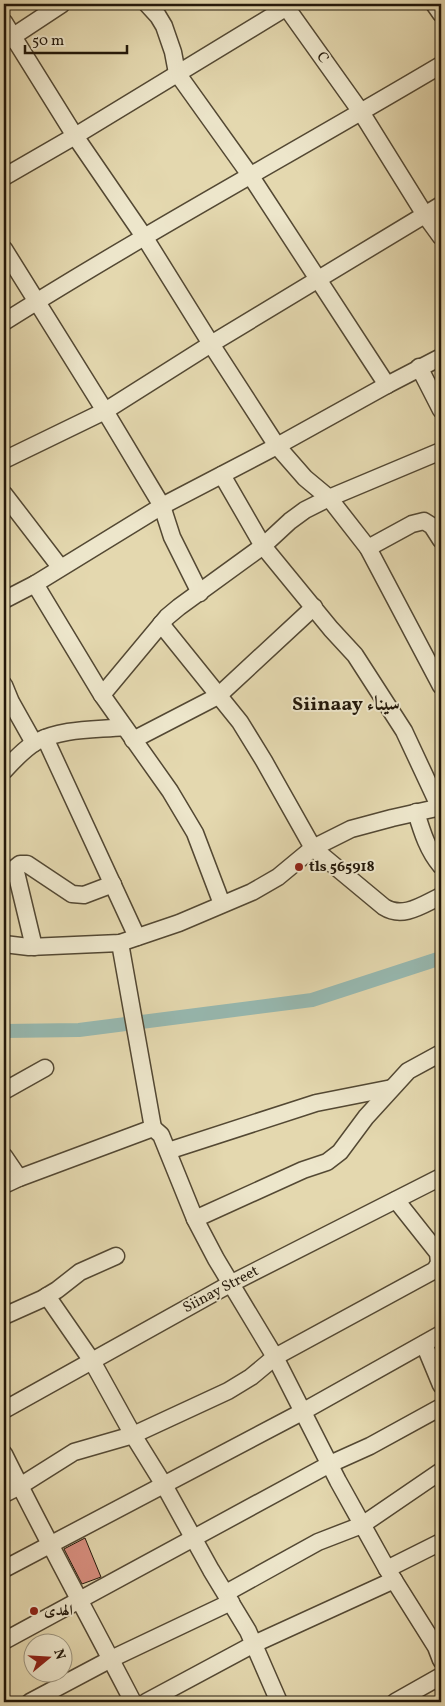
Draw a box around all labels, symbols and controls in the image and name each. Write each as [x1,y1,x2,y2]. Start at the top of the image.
scale bar [25,22,128,54]
text: 50 m [32,31,64,52]
street label: C [311,48,333,68]
district label: Siinaay سيناء [292,691,400,719]
place label: tls 565918 [309,857,375,878]
marker: tls 565918 [293,861,305,873]
street label: Siinay Street [179,1261,263,1319]
place label: الهدى [44,1601,73,1622]
marker: الهدى [28,1605,40,1617]
north arrow [22,1634,72,1684]
text: N [48,1647,70,1662]

